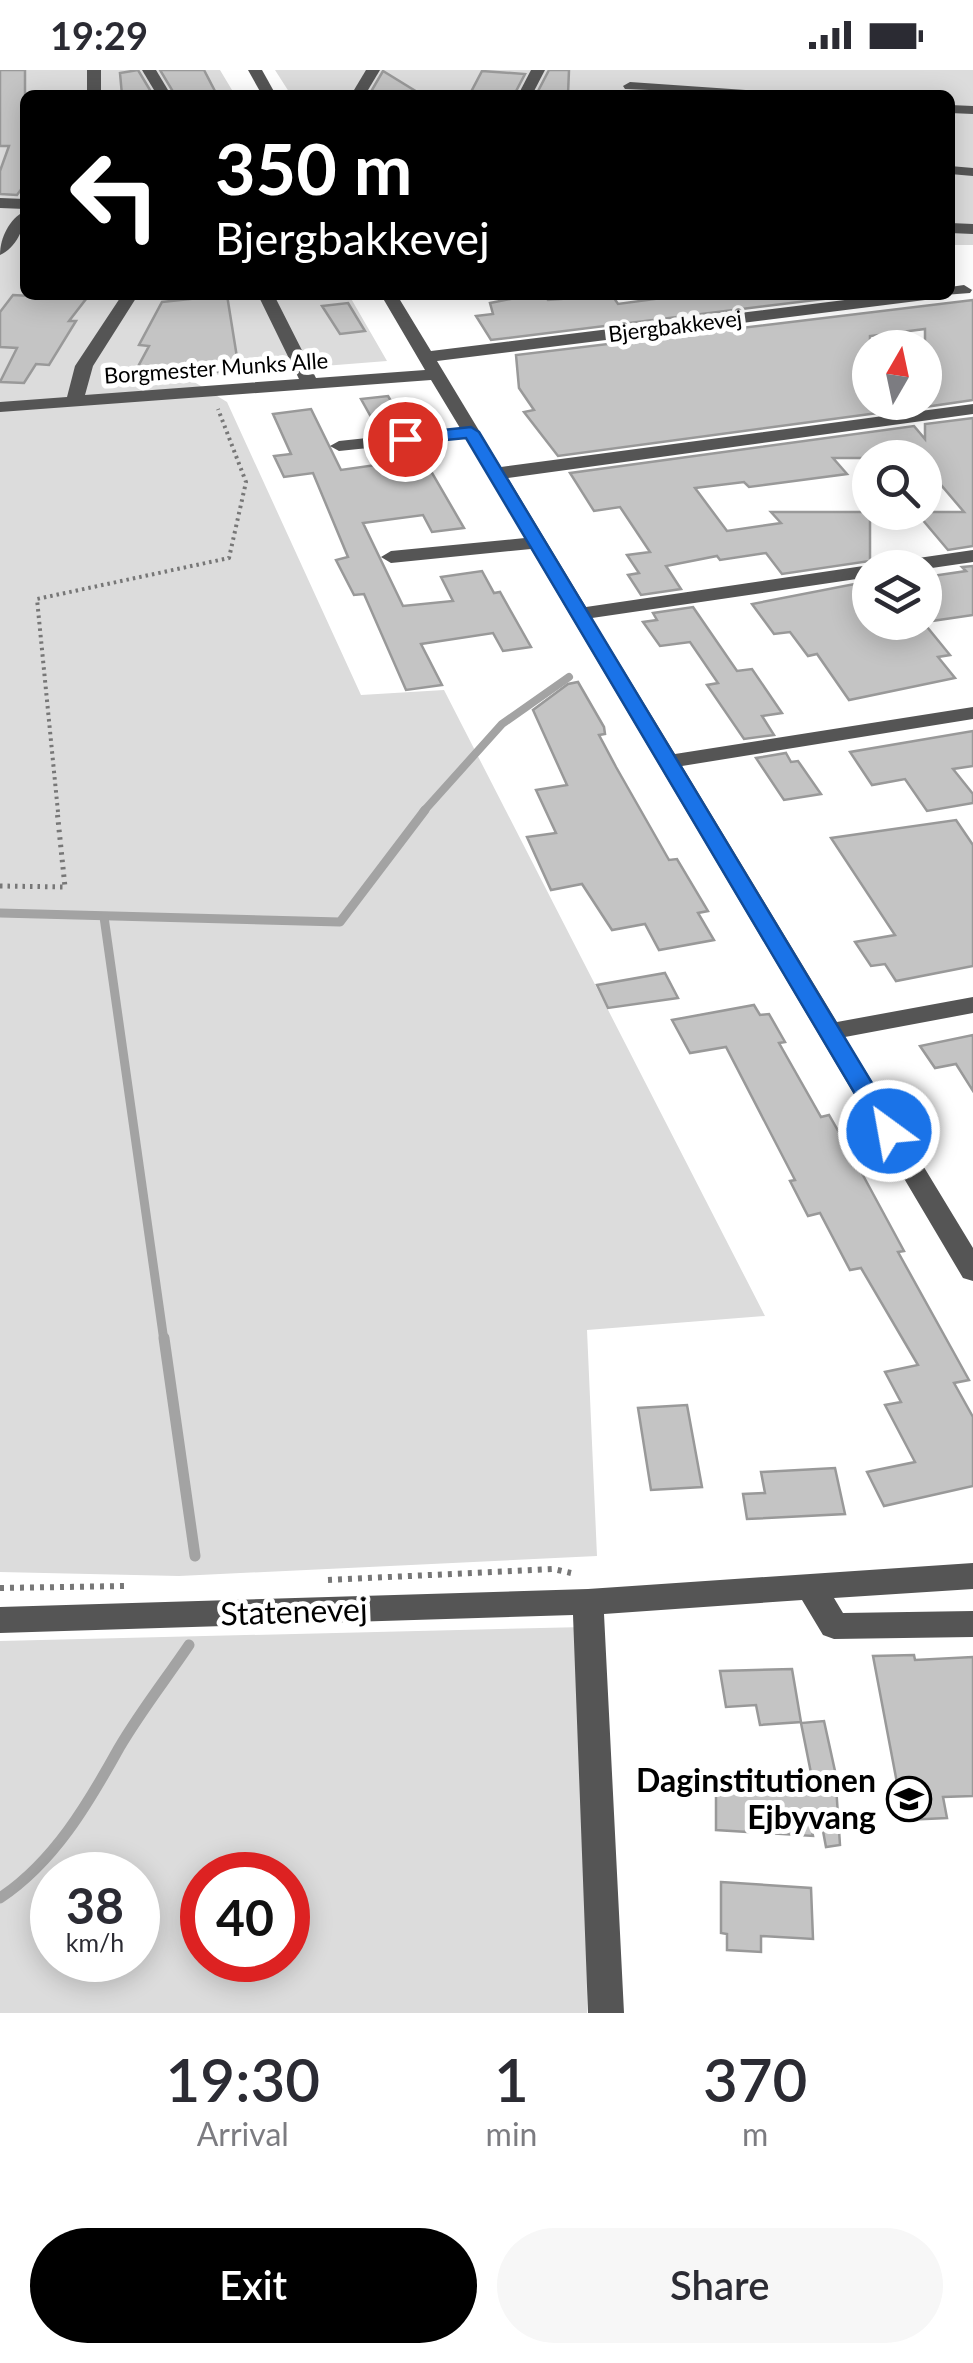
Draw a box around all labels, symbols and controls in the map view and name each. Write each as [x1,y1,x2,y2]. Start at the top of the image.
text: 19:29 [50,12,148,58]
text: 350 m [215,126,412,210]
icon: left [50,130,180,260]
text: Bjergbakkevej [215,211,490,265]
street label: Bjergbakkevej [607,304,743,347]
north arrow [852,330,942,420]
map controls [852,330,942,640]
street label: Borgmester Munks Alle [103,346,329,389]
pin [363,397,448,482]
icon: arrive [378,412,433,467]
button: search [852,440,942,530]
button: layers [852,550,942,640]
position arrow [837,1079,941,1183]
street label: Statenevej [220,1588,368,1633]
place label: Daginstitutionen Ejbyvang [636,1760,876,1836]
school or university icon: Daginstitutionen Ejbyvang [886,1776,932,1822]
speed limit sign: 40 [180,1852,310,1982]
text: 38 [66,1875,124,1935]
text: km/h [66,1927,124,1957]
text: 19:30 [166,2043,320,2115]
text: 1 [494,2043,529,2115]
text: 370 [703,2043,807,2115]
text: Arrival [197,2114,289,2153]
text: min [486,2114,537,2153]
text: m [742,2114,768,2153]
button: Exit [30,2228,477,2343]
button: Share [497,2228,943,2343]

